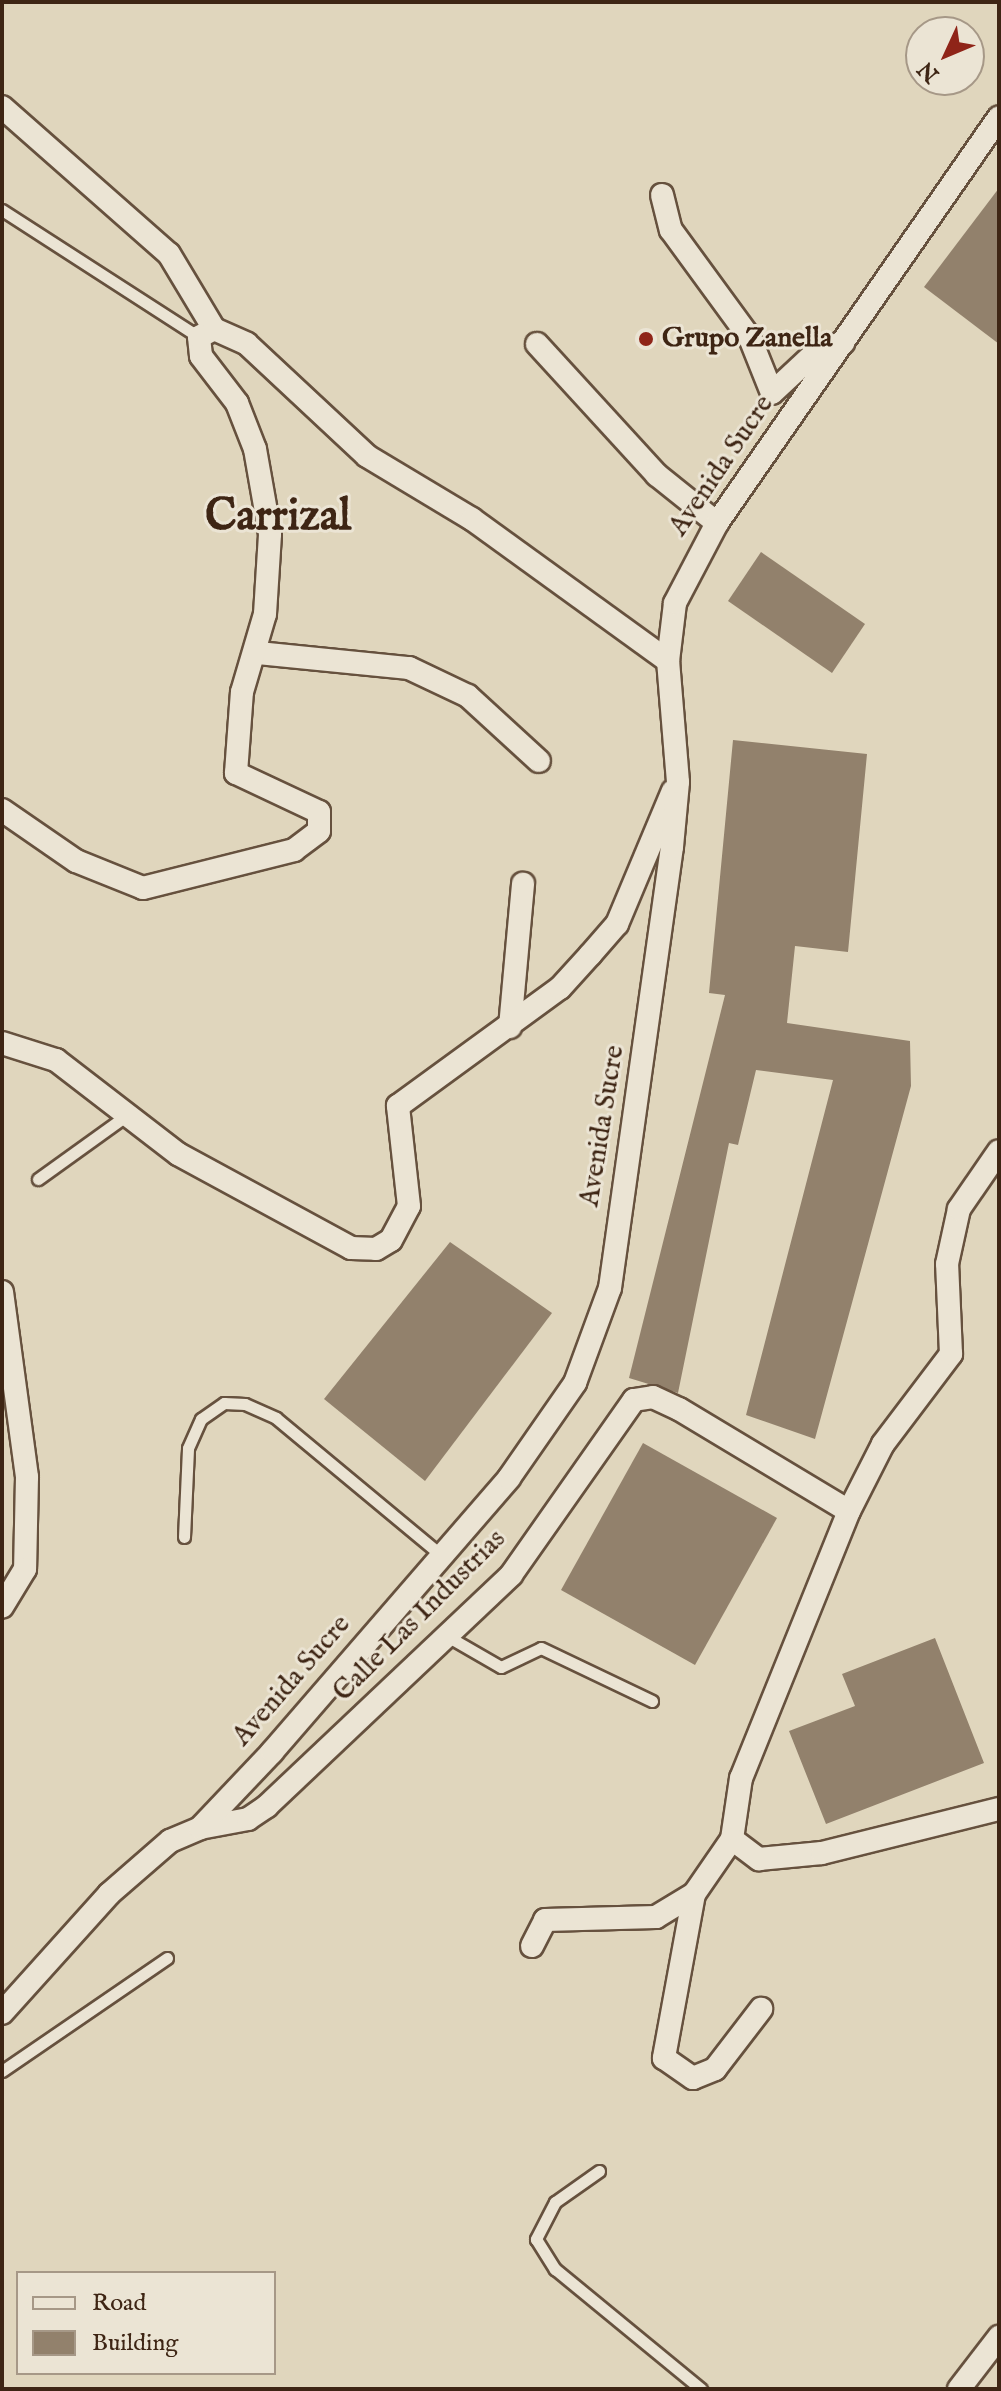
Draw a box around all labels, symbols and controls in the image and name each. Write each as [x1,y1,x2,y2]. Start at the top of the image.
north arrow [905,16,985,96]
text: N [912,55,946,88]
place label: Grupo Zanella [662,322,832,356]
marker: Grupo Zanella [637,330,655,348]
street label: Avenida Sucre [663,389,781,543]
district label: Carrizal [205,491,351,543]
street label: Avenida Sucre [574,1043,632,1209]
street label: Calle Las Industrias [327,1523,513,1709]
street label: Avenida Sucre [226,1609,358,1753]
legend [16,2271,276,2375]
text: Road [92,2288,146,2319]
text: Building [92,2328,178,2359]

